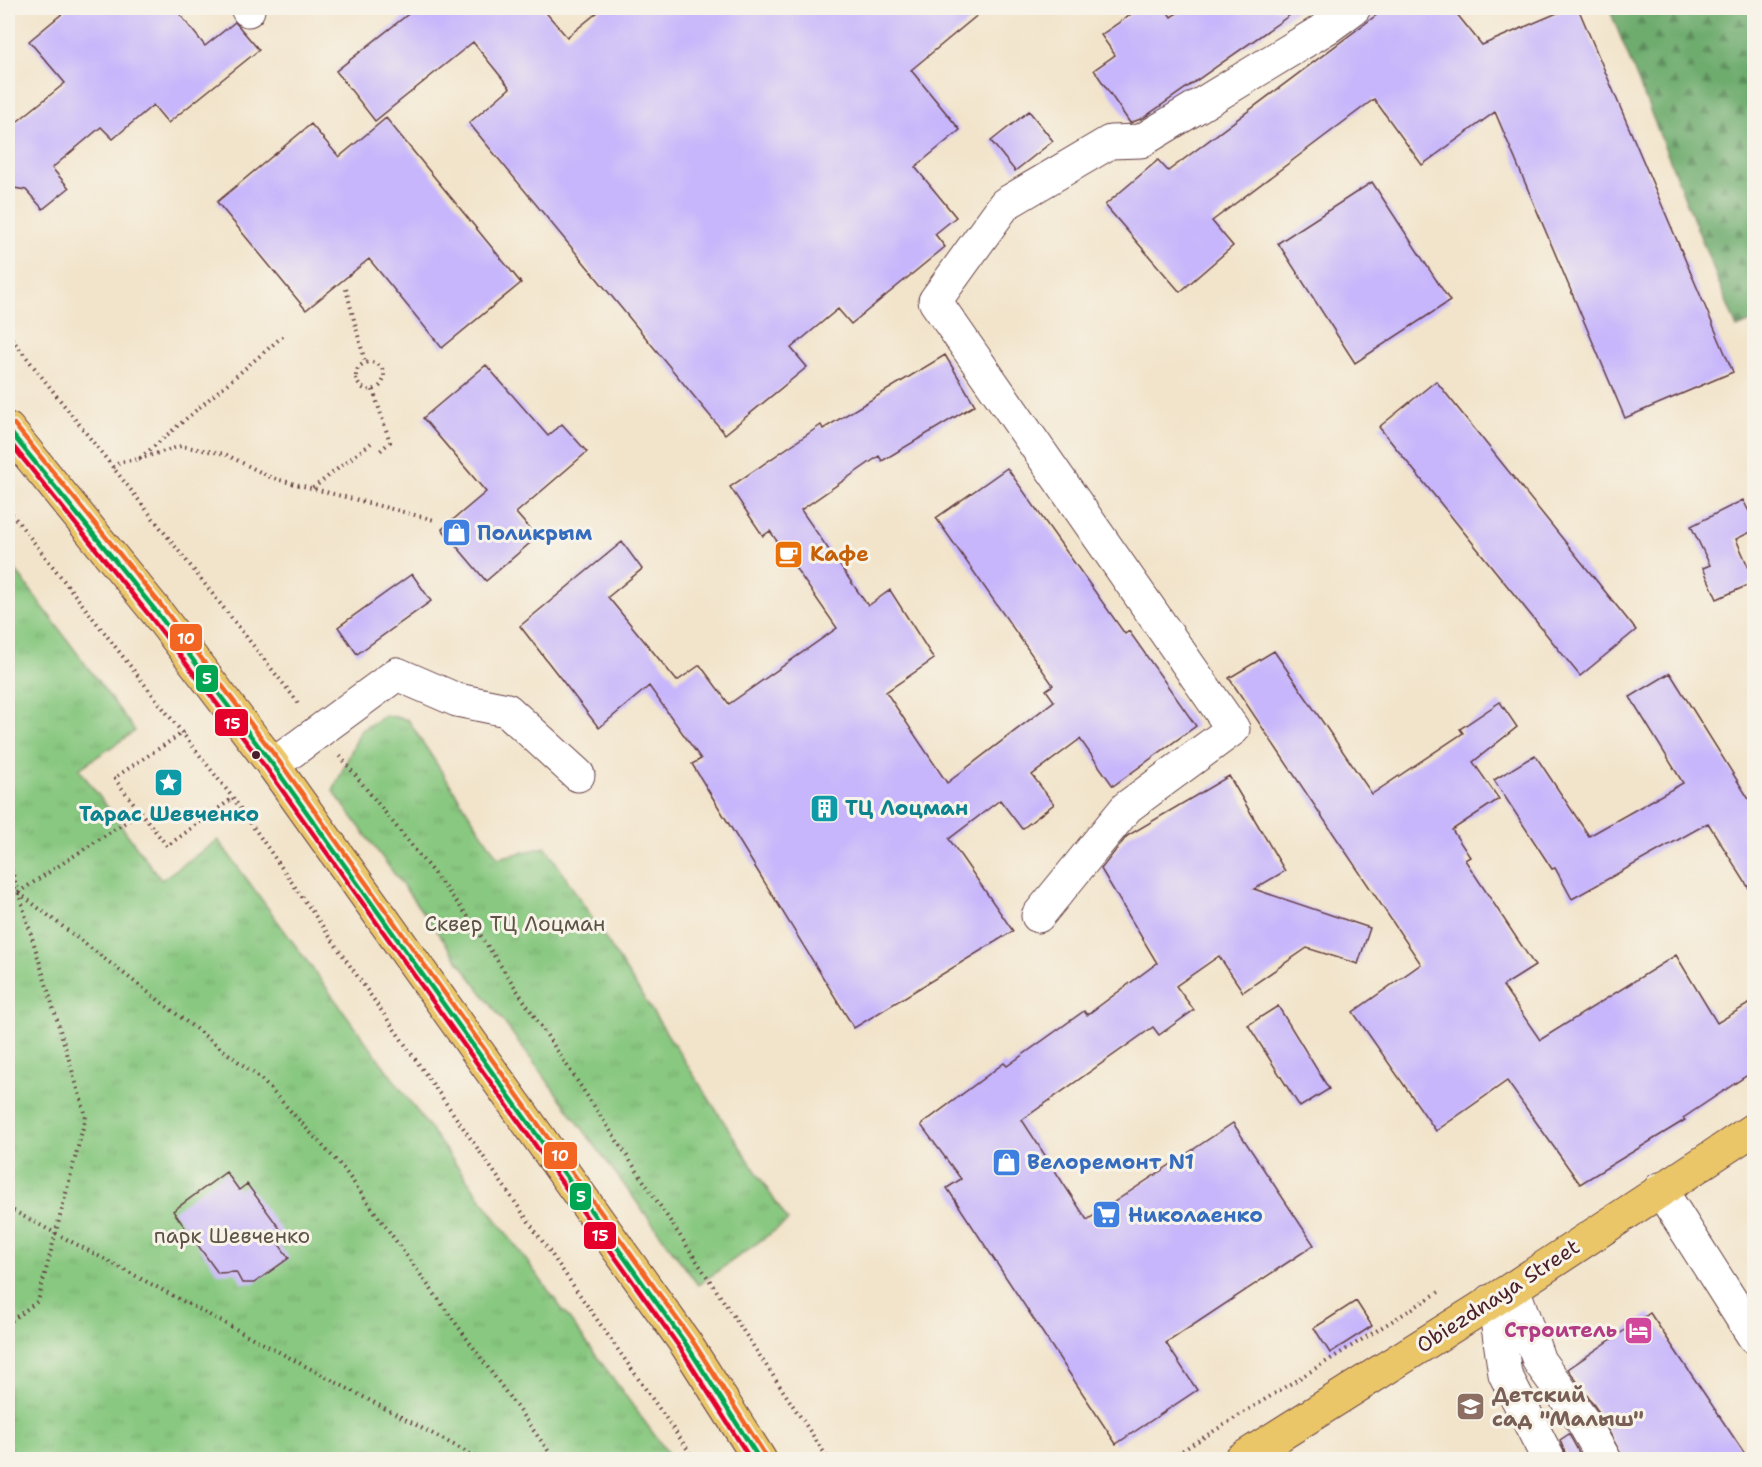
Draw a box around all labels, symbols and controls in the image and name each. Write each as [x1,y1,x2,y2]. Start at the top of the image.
shop icon: Поликрым [440,517,472,549]
place label: Поликрым [477,519,593,547]
cafe icon: Кафе [773,538,805,570]
place label: Кафе [810,540,869,568]
line badge: 10 [169,623,203,652]
text: 10 [177,628,195,649]
line badge: 5 [195,664,219,693]
text: 5 [202,668,212,689]
line badge: 15 [214,708,249,737]
text: 15 [223,713,241,734]
unlabelled marker [250,749,262,761]
place icon: Тарас Шевченко [153,767,185,799]
building icon: ТЦ Лоцман [808,792,840,824]
place label: ТЦ Лоцман [845,794,968,822]
place label: Тарас Шевченко [79,800,259,828]
park label: Сквер ТЦ Лоцман [425,910,605,938]
line badge: 10 [543,1141,578,1170]
text: 10 [551,1145,569,1166]
shop icon: Велоремонт N1 [990,1146,1022,1178]
place label: Велоремонт N1 [1027,1148,1194,1176]
line badge: 5 [569,1182,592,1211]
text: 5 [576,1186,586,1207]
supermarket icon: Николаенко [1091,1199,1123,1231]
place label: Николаенко [1128,1201,1263,1229]
line badge: 15 [583,1221,617,1250]
park label: парк Шевченко [154,1222,310,1250]
text: 15 [591,1225,609,1246]
street label: Obiezdnaya Street [1411,1233,1585,1359]
hotel icon: Строитель [1622,1314,1654,1346]
place label: Строитель [1504,1316,1617,1344]
place label: Детский сад "Малыш" [1492,1381,1644,1433]
school or university icon: Детский сад "Малыш" [1455,1391,1487,1423]

